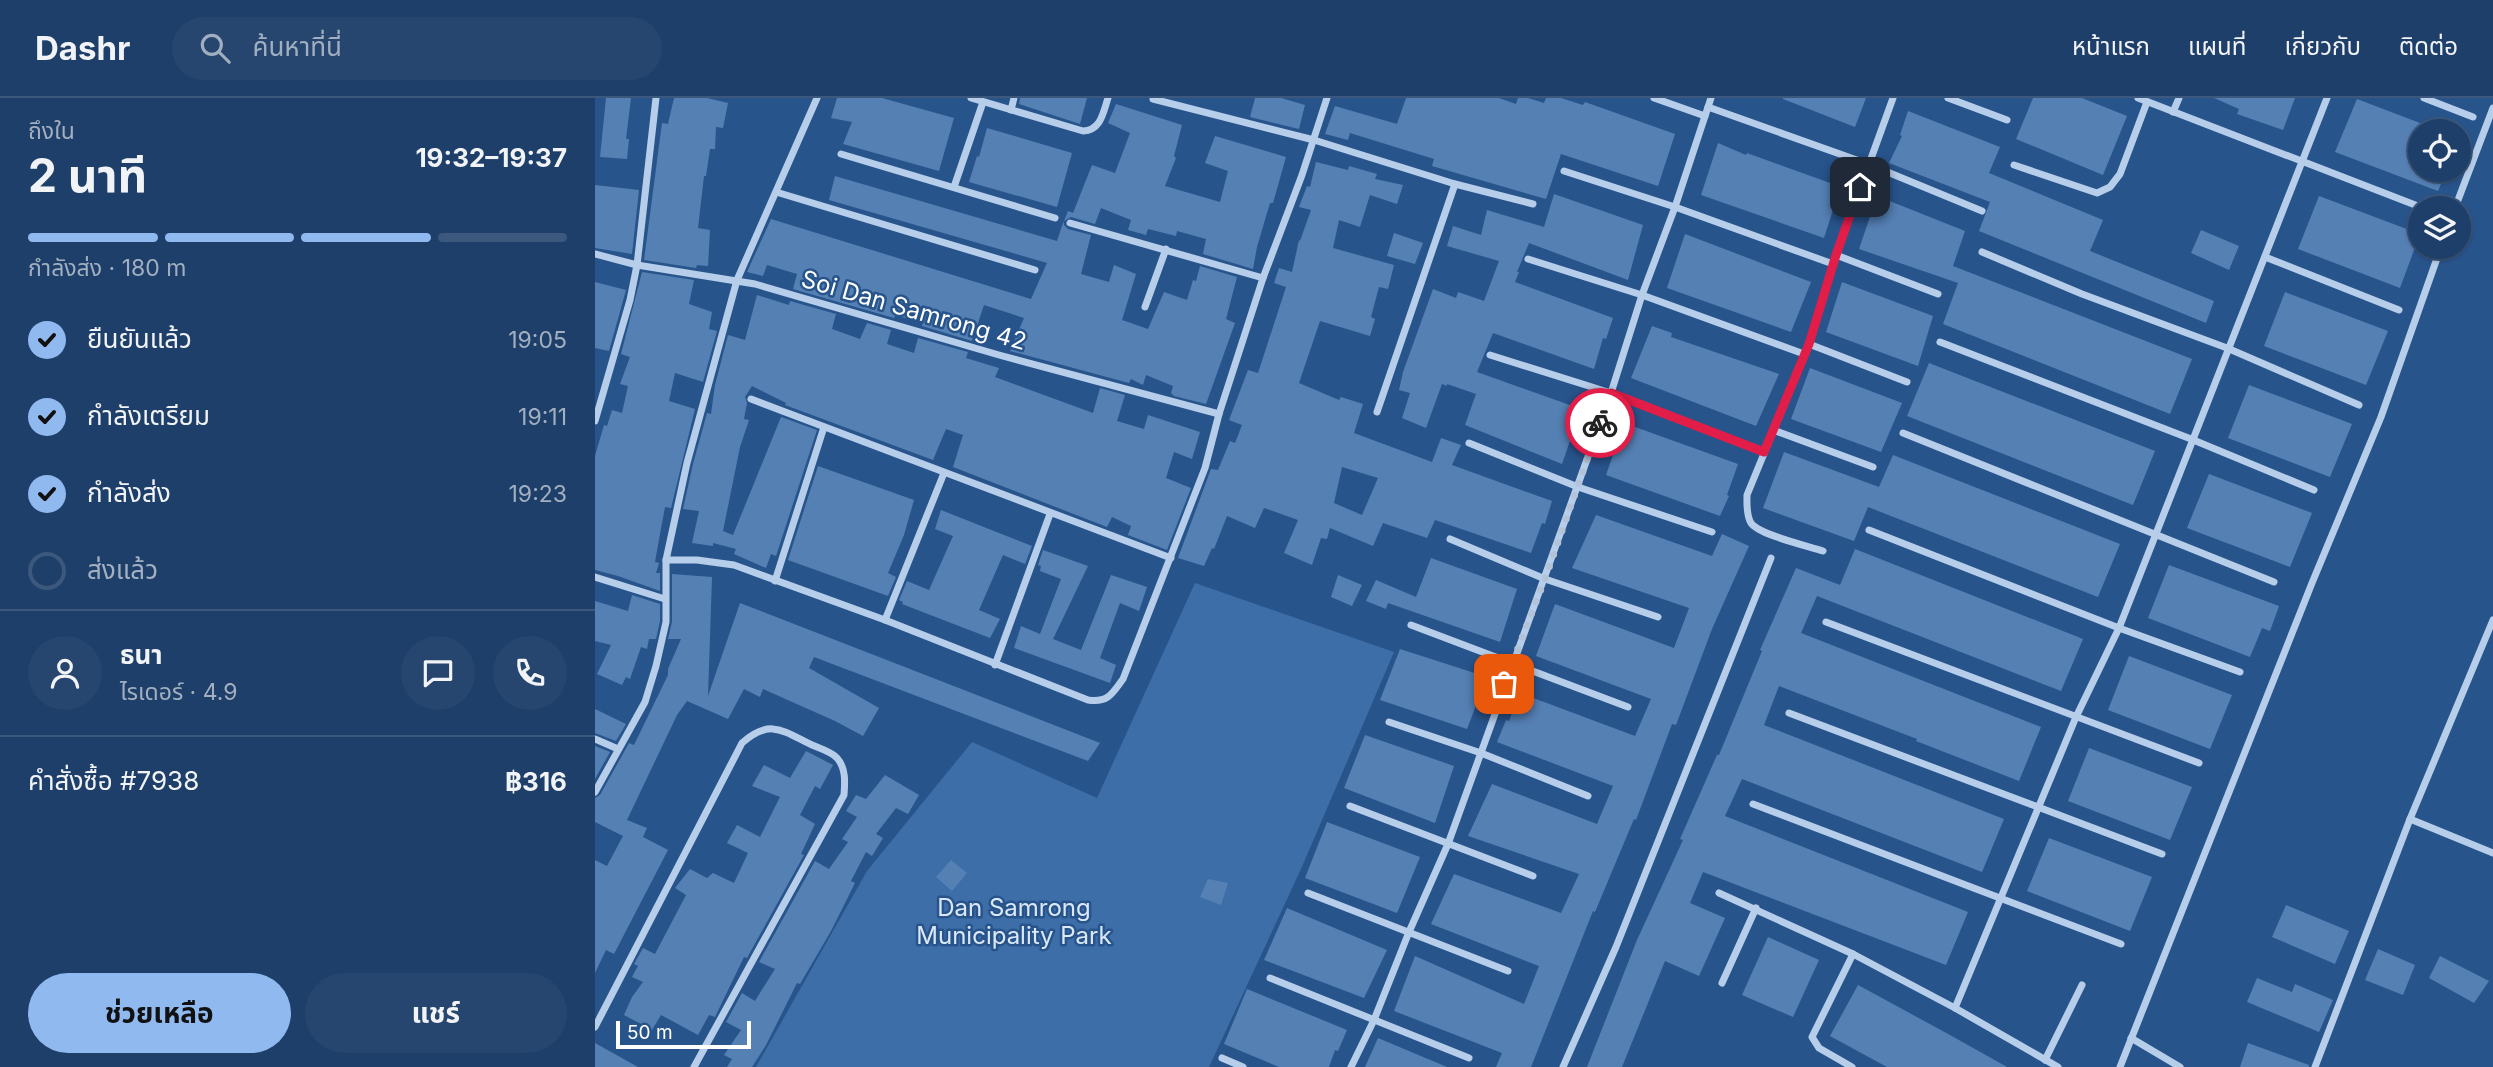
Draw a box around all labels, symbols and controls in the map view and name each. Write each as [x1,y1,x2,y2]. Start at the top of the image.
search box [172,17,662,80]
text: Dashr [35,28,130,68]
icon: search [196,29,234,67]
text: ค้นหาที่นี่ [252,31,342,62]
text: หน้าแรก [2072,32,2150,61]
text: แผนที่ [2188,32,2246,61]
text: เกี่ยวกับ [2284,32,2361,61]
text: ติดต่อ [2399,32,2458,61]
text: ถึงใน [28,117,75,145]
map controls [2408,119,2471,259]
button: locate [2408,119,2471,182]
text: 19:32–19:37 [415,142,567,173]
text: 2 นาที [28,147,147,203]
pin [1830,157,1890,217]
icon: home [1841,168,1879,206]
button: layers [2408,196,2471,259]
text: กำลังส่ง · 180 m [28,254,186,282]
street label: Soi Dan Samrong 42 [798,264,1030,356]
icon: check [28,321,66,359]
text: ยืนยันแล้ว [87,323,192,354]
text: 19:05 [508,326,567,354]
courier [1565,388,1635,458]
icon: check [28,398,66,436]
text: กำลังเตรียม [87,400,210,431]
text: 19:11 [518,403,567,431]
icon: bike [1581,404,1619,442]
icon: check [28,475,66,513]
text: กำลังส่ง [87,477,171,508]
text: 19:23 [509,480,567,508]
text: ส่งแล้ว [87,554,158,585]
button: person [28,636,102,710]
button: chat [401,636,475,710]
button: phone [493,636,567,710]
text: ธนา [120,639,163,670]
pin [1474,654,1534,714]
icon: bag [1485,665,1523,703]
text: ไรเดอร์ · 4.9 [120,678,238,706]
text: คำสั่งซื้อ #7938 [28,765,199,796]
text: ฿316 [505,766,567,797]
park label: Dan Samrong Municipality Park [916,893,1112,950]
button: ช่วยเหลือ [28,973,291,1053]
button: แชร์ [305,973,567,1053]
scale bar [616,1018,751,1050]
text: 50 m [627,1021,673,1044]

